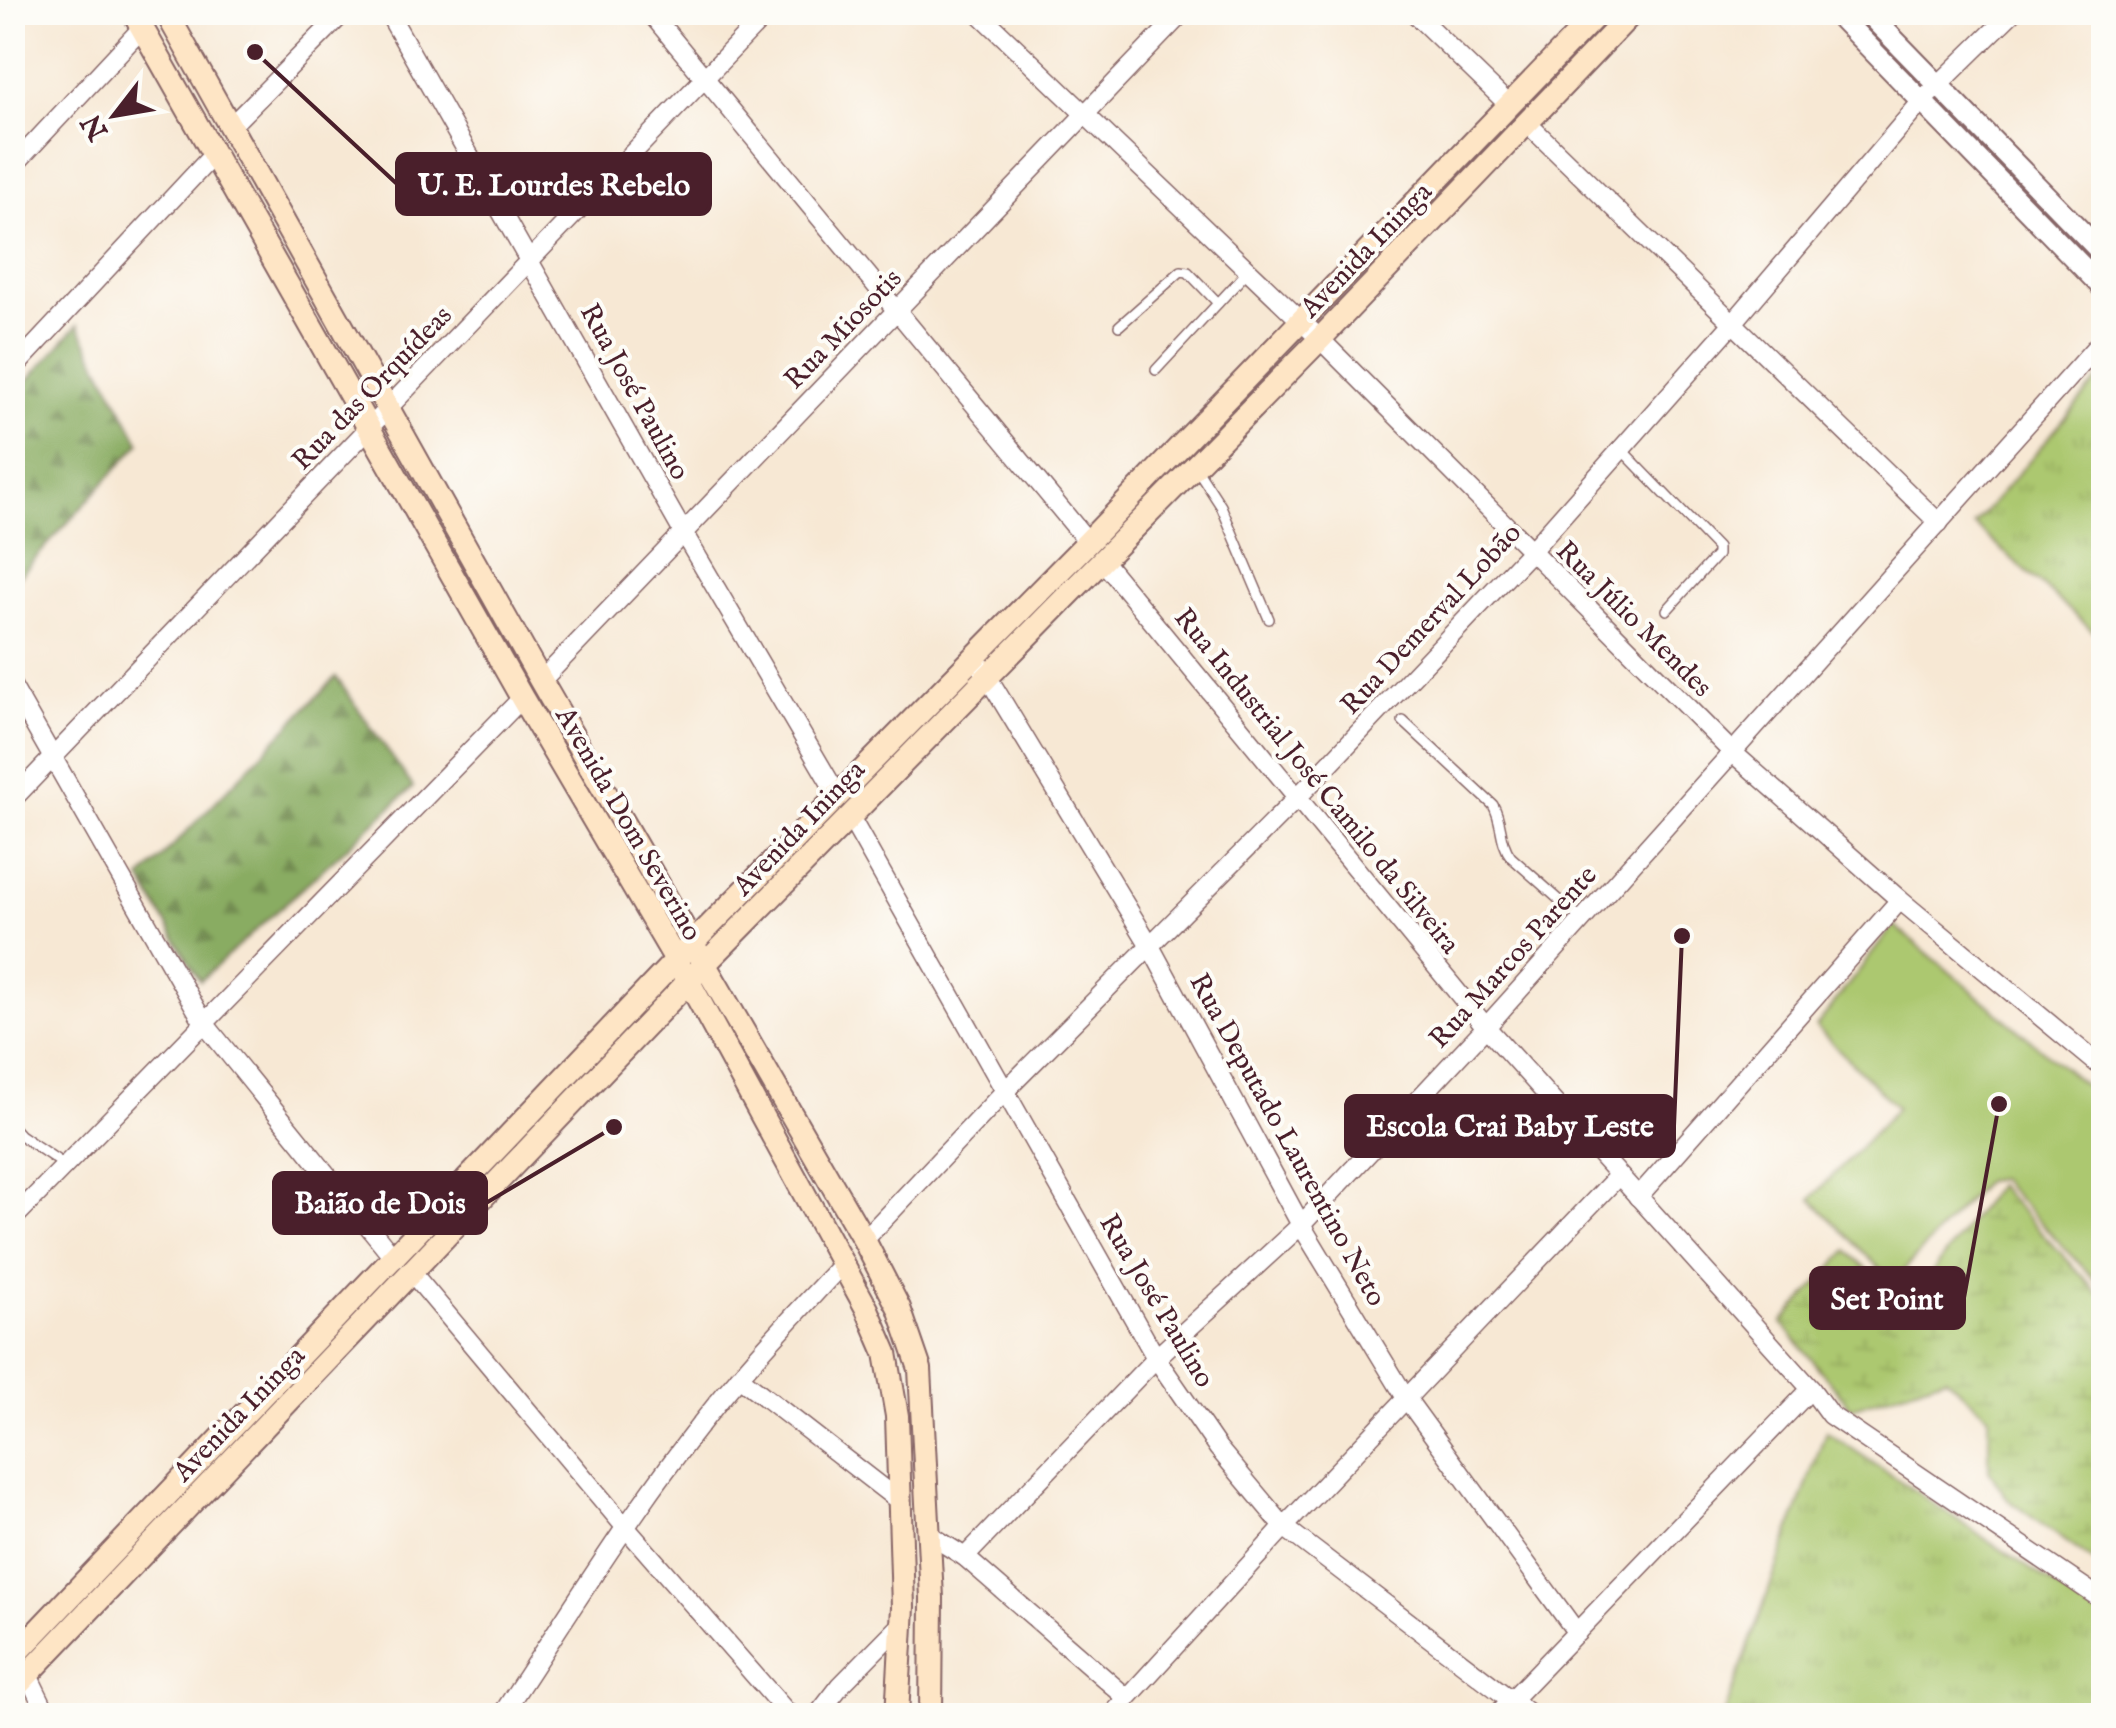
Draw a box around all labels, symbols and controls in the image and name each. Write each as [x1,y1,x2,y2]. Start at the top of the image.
north arrow [65,65,165,165]
text: N [74,107,117,147]
callout: U. E. Lourdes Rebelo [397,154,710,214]
text: U. E. Lourdes Rebelo [418,168,690,206]
street label: Avenida Ininga [1293,175,1441,327]
street label: Rua Miosotis [778,262,910,397]
street label: Rua José Paulino [571,298,697,487]
street label: Rua das Orquídeas [285,299,460,479]
street label: Rua Demerval Lobão [1334,517,1530,723]
street label: Rua Júlio Mendes [1548,534,1719,705]
street label: Rua Industrial José Camilo da Silveira [1166,601,1467,962]
street label: Avenida Dom Severino [546,700,709,947]
street label: Avenida Ininga [726,753,874,905]
street label: Rua Marcos Parente [1422,859,1605,1056]
street label: Rua Deputado Laurentino Neto [1181,968,1393,1313]
callout: Escola Crai Baby Leste [1346,1096,1674,1156]
text: Escola Crai Baby Leste [1366,1109,1654,1147]
callout: Baião de Dois [274,1173,486,1233]
text: Baião de Dois [294,1186,466,1224]
street label: Rua José Paulino [1090,1208,1221,1394]
callout: Set Point [1811,1268,1964,1328]
text: Set Point [1830,1282,1944,1320]
street label: Avenida Ininga [166,1339,314,1491]

